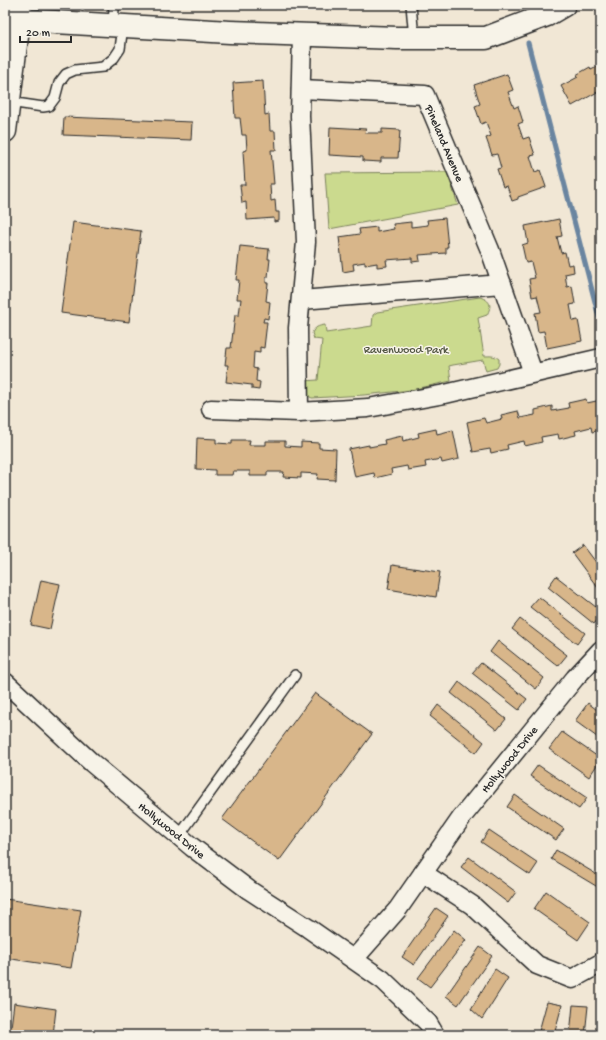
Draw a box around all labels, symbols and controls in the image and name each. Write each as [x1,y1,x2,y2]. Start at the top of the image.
scale bar [20,18,71,44]
text: 20 m [26,27,51,41]
street label: Pineland Avenue [420,102,466,185]
park label: Ravenwood Park [364,344,450,358]
street label: Hollywood Drive [479,723,542,797]
street label: Hollywood Drive [134,800,208,863]

